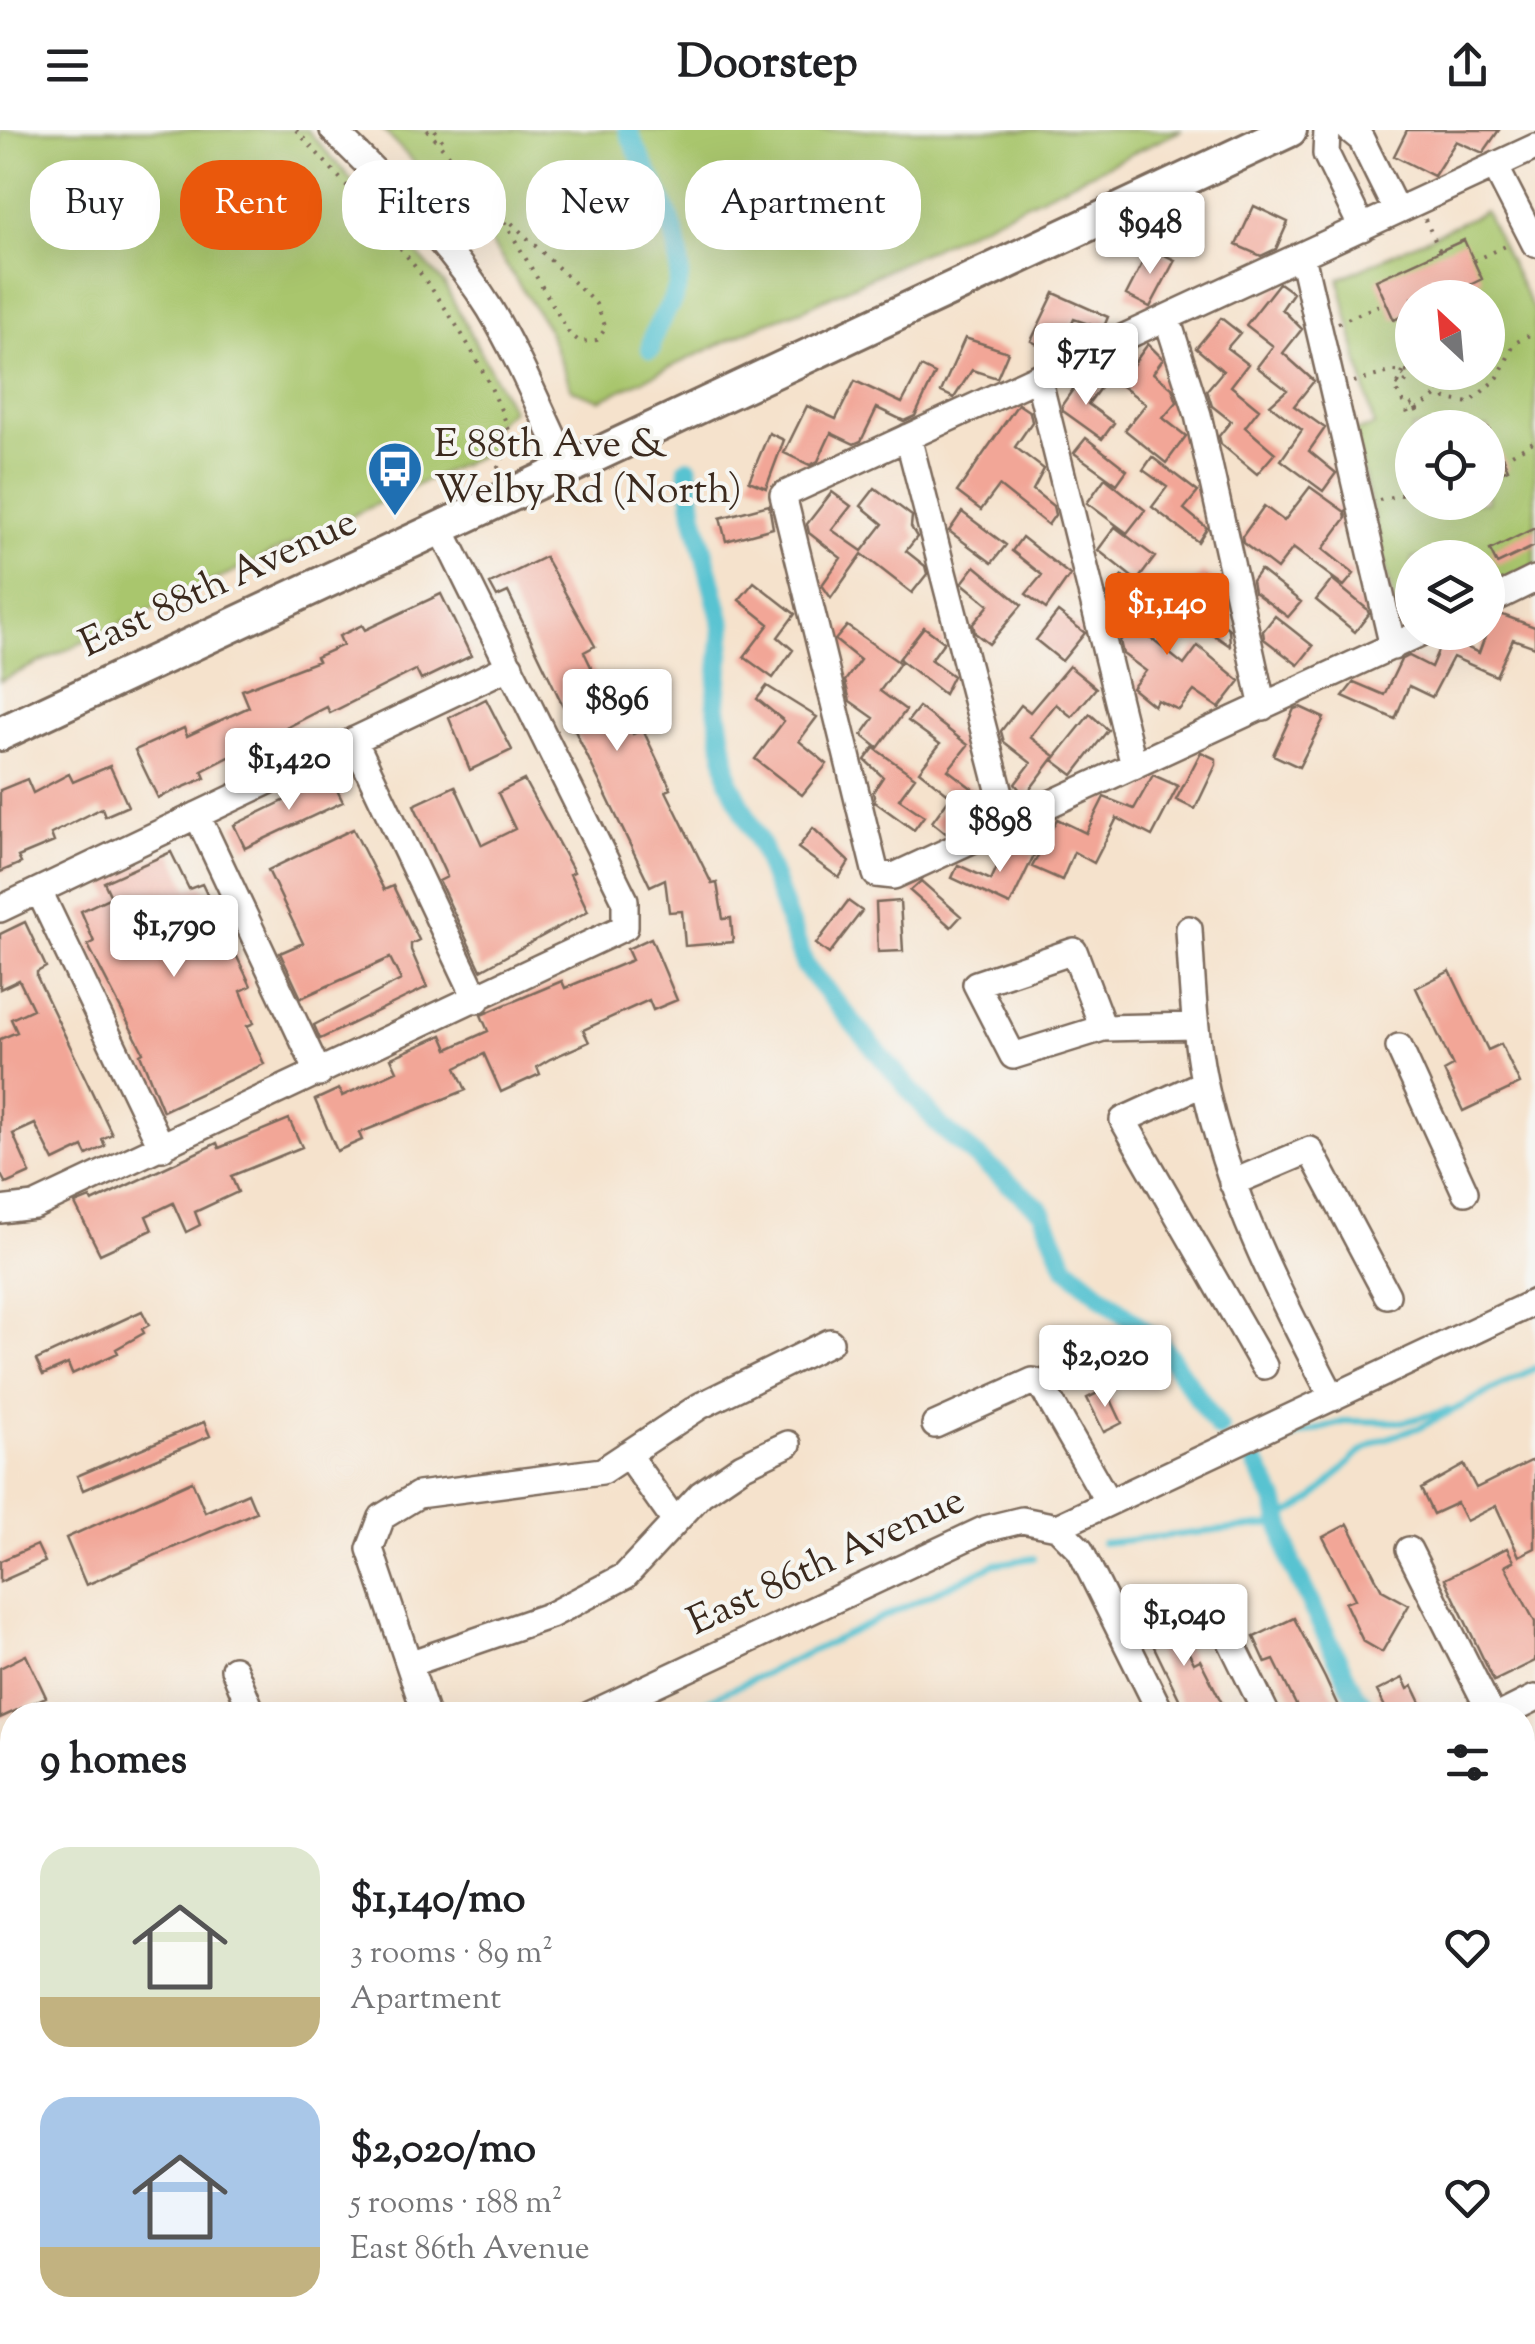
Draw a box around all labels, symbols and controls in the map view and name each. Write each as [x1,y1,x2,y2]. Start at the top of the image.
text: Doorstep [677,33,858,98]
icon: menu [40,38,95,93]
icon: share [1440,38,1495,93]
chip: Buy [30,160,160,250]
chip: Rent [180,160,322,250]
chip: Filters [342,160,506,250]
chip: New [526,160,665,250]
chip: Apartment [685,160,921,250]
pin: $948 [1091,192,1209,277]
text: $948 [1118,201,1182,247]
north arrow [1395,280,1505,390]
map controls [1395,280,1505,650]
pin: $717 [1027,323,1145,408]
text: $717 [1056,332,1116,378]
button: locate [1395,410,1505,520]
place label: E 88th Ave & Welby Rd (North) [434,418,742,521]
bus stop icon: E 88th Ave & Welby Rd (North) [365,439,425,518]
street label: East 88th Avenue [71,496,367,674]
button: layers [1395,540,1505,650]
pin: $1,140 [1086,573,1248,658]
text: $1,140 [1127,582,1207,628]
pin: $896 [558,669,676,754]
text: $896 [585,678,649,724]
pin: $1,420 [208,728,370,813]
text: $1,420 [247,737,331,783]
pin: $898 [941,790,1059,875]
text: $898 [968,799,1032,845]
pin: $1,790 [93,895,255,980]
text: $1,790 [132,904,216,950]
pin: $2,020 [1024,1325,1186,1410]
text: $2,020 [1061,1334,1149,1380]
street label: East 86th Avenue [679,1474,975,1652]
pin: $1,040 [1103,1584,1265,1669]
text: $1,040 [1142,1593,1226,1639]
text: 9 homes [40,1732,187,1792]
icon: filters [1440,1735,1495,1790]
text: $1,140/mo [350,1871,525,1931]
icon: home [120,1887,240,2007]
icon: heart [1440,1920,1495,1975]
text: 3 rooms · 89 m² [350,1931,553,1977]
text: Apartment [350,1977,501,2023]
text: $2,020/mo [350,2121,536,2181]
icon: home [120,2137,240,2257]
icon: heart [1440,2170,1495,2225]
text: 5 rooms · 188 m² [350,2181,562,2227]
text: East 86th Avenue [350,2227,590,2273]

